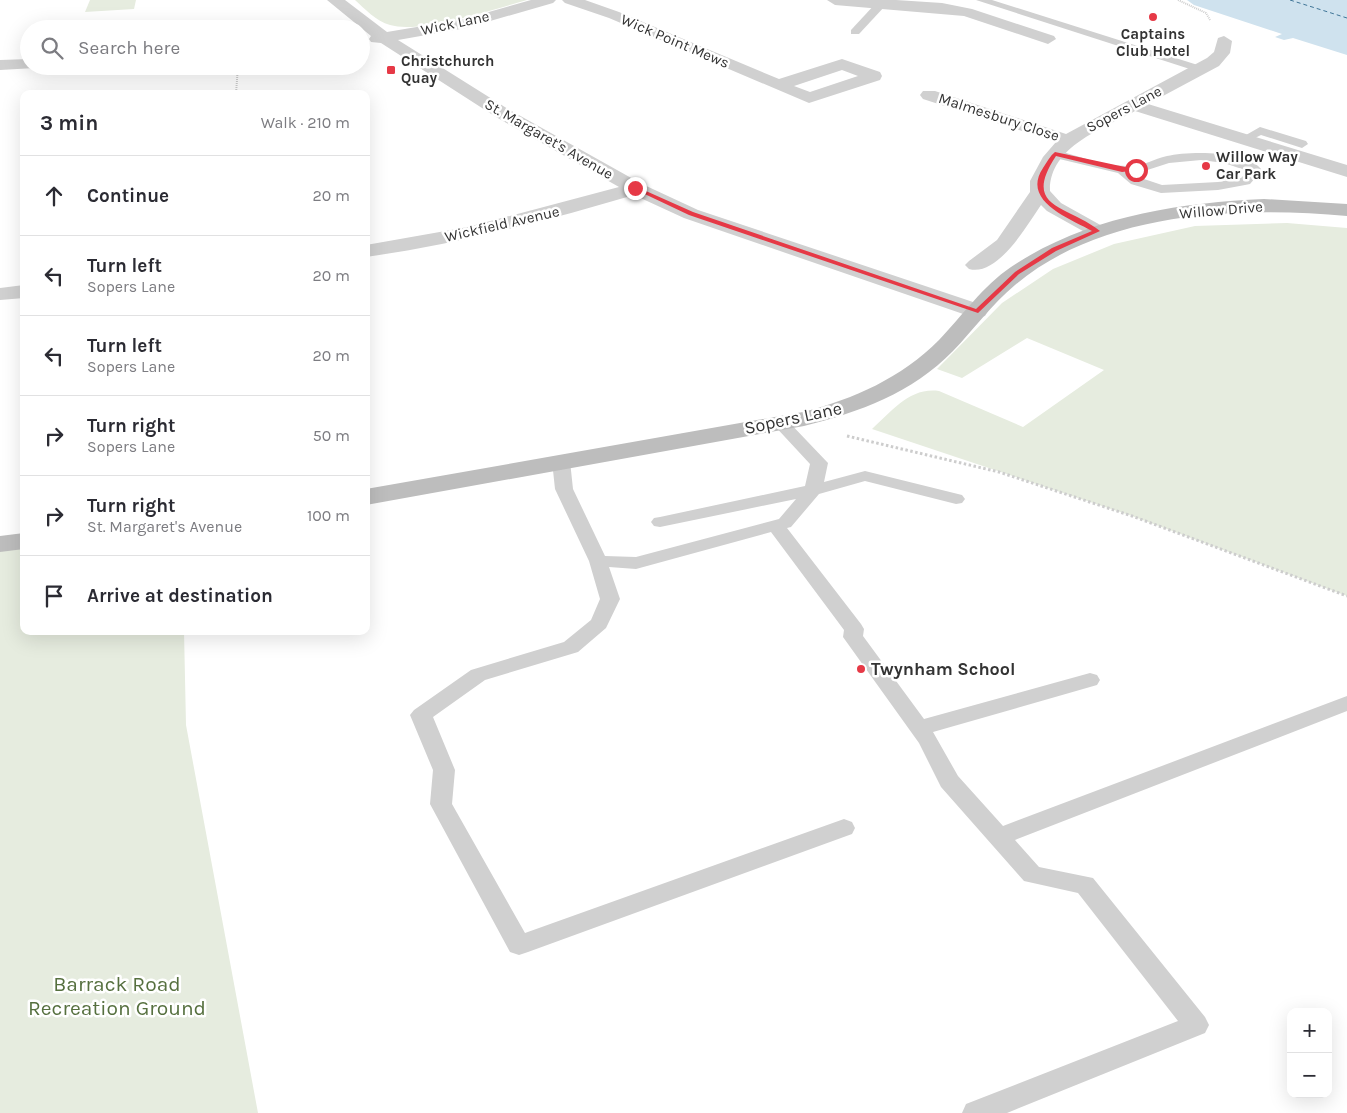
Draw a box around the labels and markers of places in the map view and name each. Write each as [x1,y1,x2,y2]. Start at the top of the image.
marker: Captains Club Hotel [1147,11,1159,23]
place label: Captains Club Hotel [1116,25,1190,60]
place label: Christchurch Quay [401,52,494,87]
marker: Christchurch Quay [385,64,397,76]
place label: Willow Way Car Park [1216,148,1298,183]
marker: Willow Way Car Park [1200,160,1212,172]
place label: Twynham School [871,658,1015,680]
marker: Twynham School [855,663,867,675]

